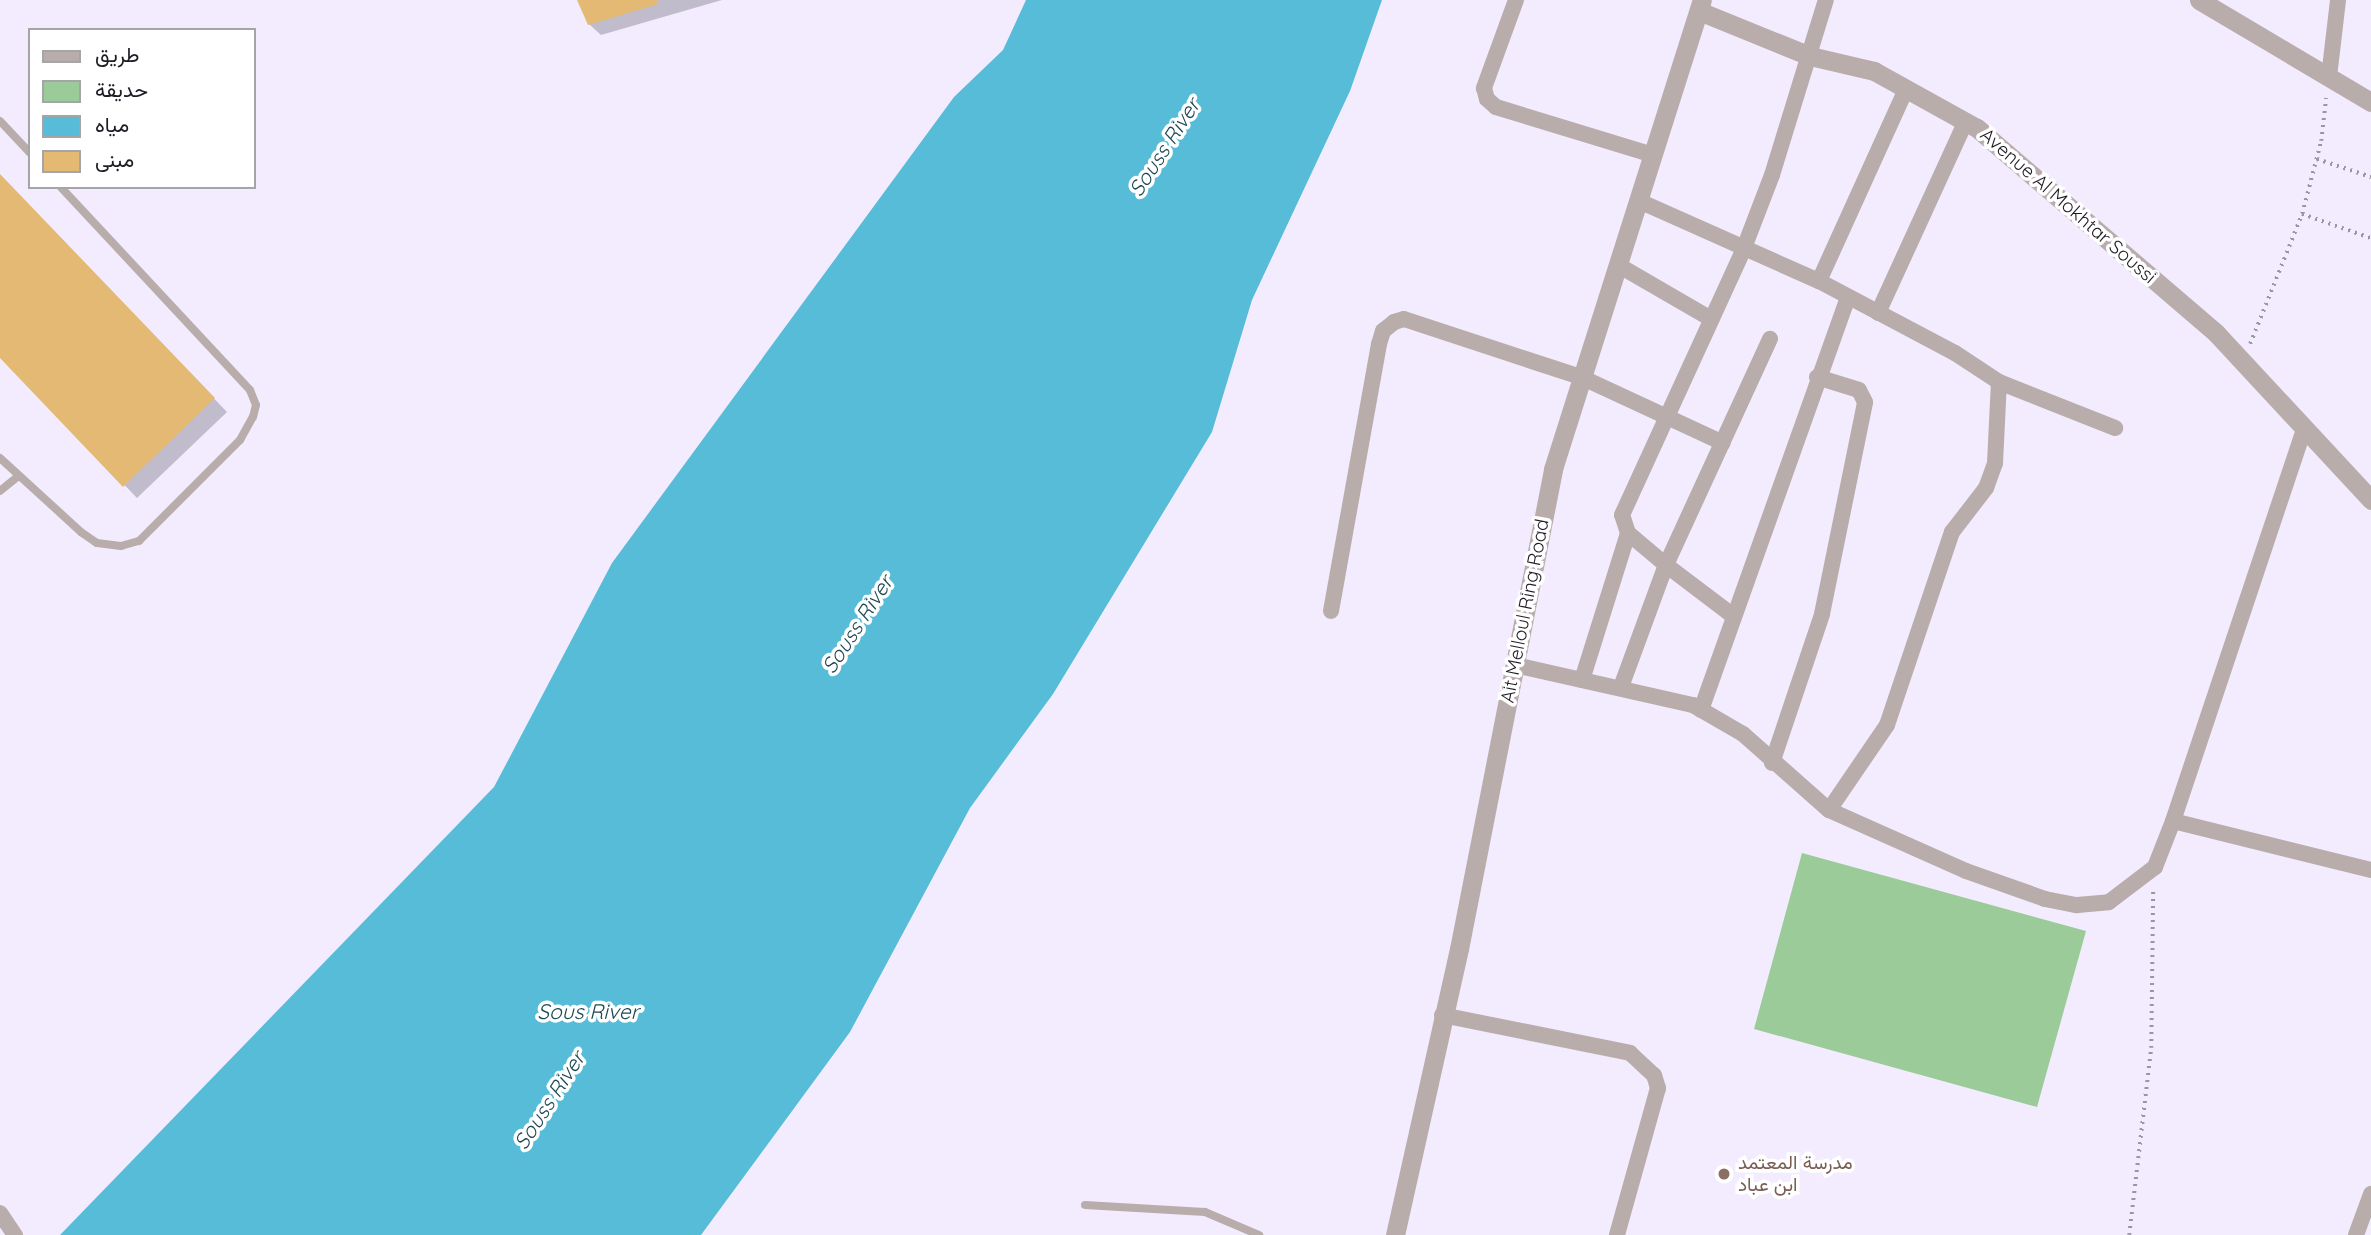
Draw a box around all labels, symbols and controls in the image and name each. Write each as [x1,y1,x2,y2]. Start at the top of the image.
legend [28,28,256,189]
text: طريق [95,41,140,67]
text: حديقة [95,76,148,102]
water label: Souss River [1123,93,1205,201]
text: مياه [95,111,129,137]
street label: Avenue Al Mokhtar Soussi [1975,123,2161,289]
text: مبنى [95,146,134,172]
street label: Ait Melloul Ring Road [1496,517,1554,705]
water label: Souss River [816,570,898,678]
water label: Sous River [537,998,639,1024]
water label: Souss River [508,1046,590,1154]
place label: مدرسة المعتمد ابن عباد [1738,1152,1853,1196]
marker: مدرسة المعتمد ابن عباد [1716,1166,1732,1182]

